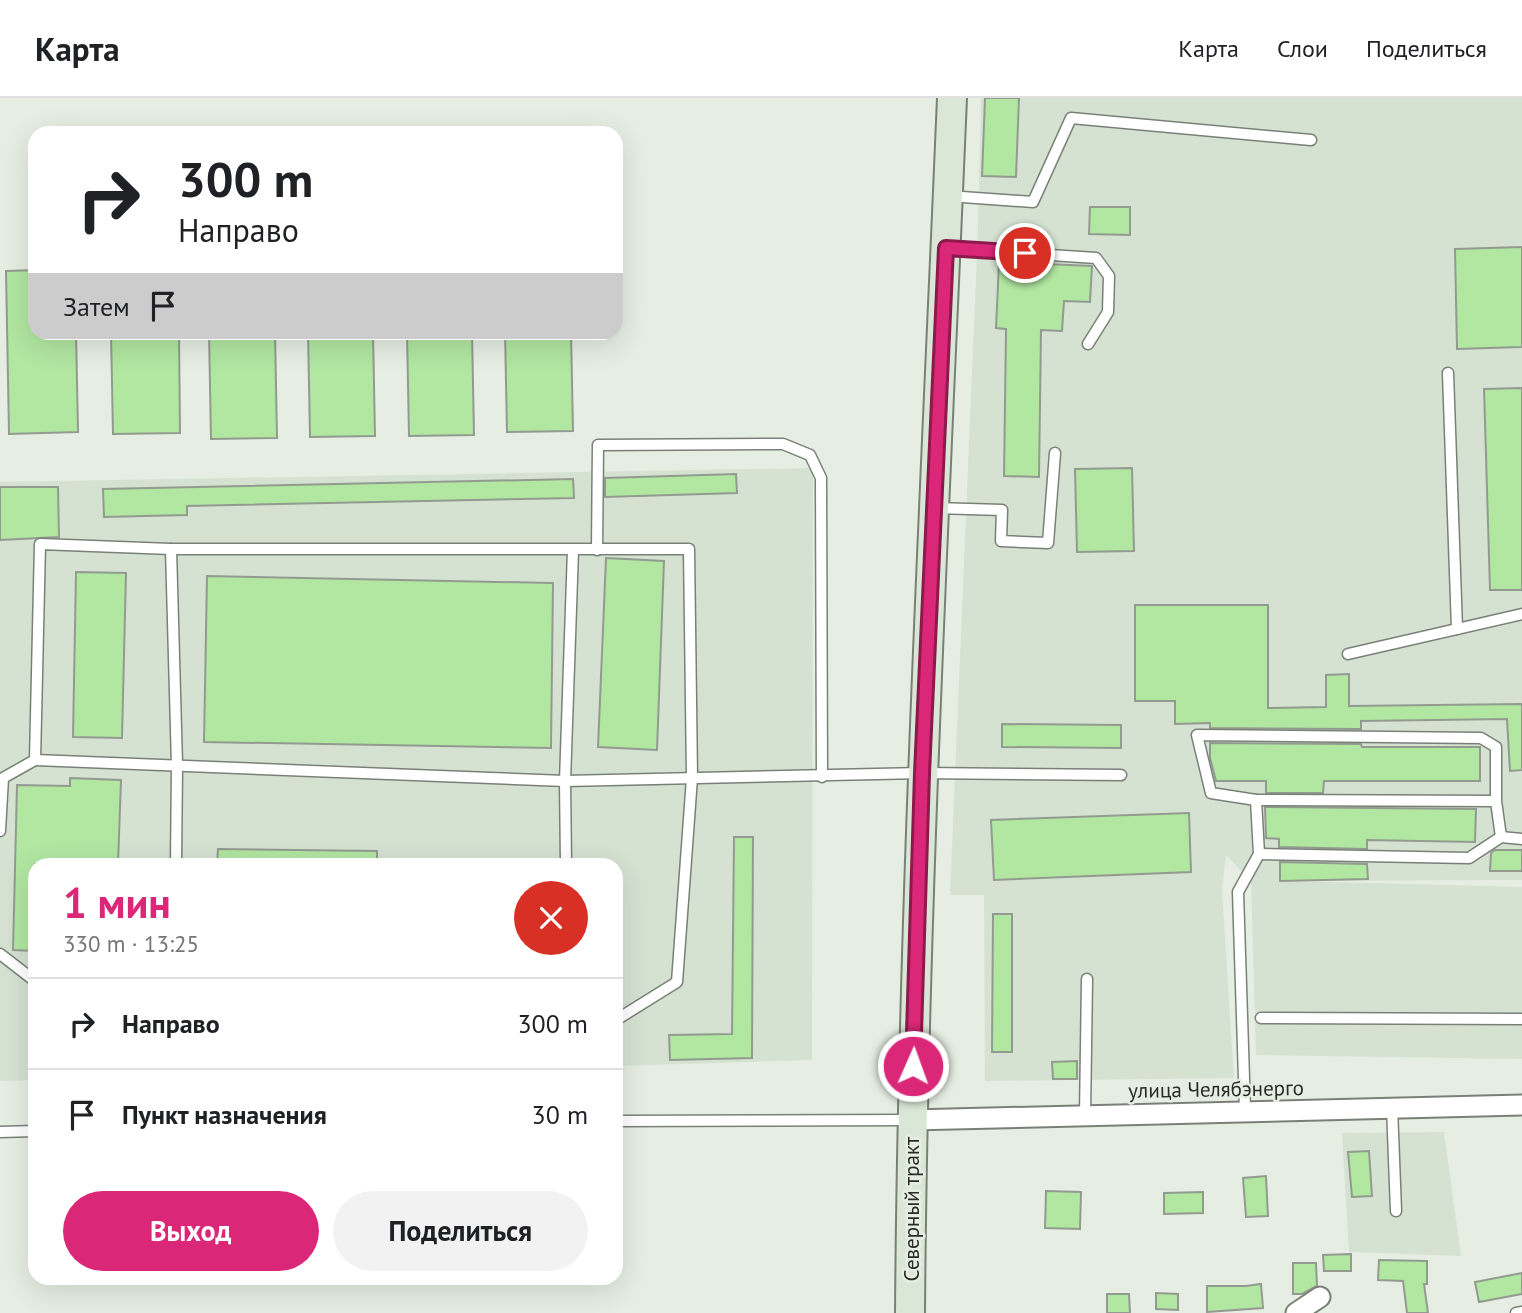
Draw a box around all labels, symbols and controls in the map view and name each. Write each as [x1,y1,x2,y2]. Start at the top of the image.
text: Карта [35,27,120,70]
text: Карта [1178,33,1239,64]
text: Слои [1277,33,1328,64]
text: Поделиться [1366,33,1487,64]
text: 300 m [178,147,313,211]
icon: right [63,154,154,245]
text: Направо [178,209,299,251]
pin [995,223,1055,283]
icon: arrive [1006,234,1044,272]
icon: arrive [144,287,182,325]
text: Затем [63,290,130,323]
text: 1 мин [63,875,171,930]
button: close [514,881,588,955]
text: 330 m · 13:25 [63,929,199,958]
icon: right [63,1005,101,1043]
text: Направо [122,1007,220,1040]
text: 300 m [517,1007,588,1040]
position arrow [876,1029,950,1103]
street label: улица Челябэнерго [1128,1074,1304,1104]
icon: arrive [63,1096,101,1134]
text: Пункт назначения [122,1098,327,1131]
text: 30 m [532,1098,588,1131]
street label: Северный тракт [898,1136,925,1281]
button: Выход [63,1191,319,1271]
button: Поделиться [333,1191,588,1271]

